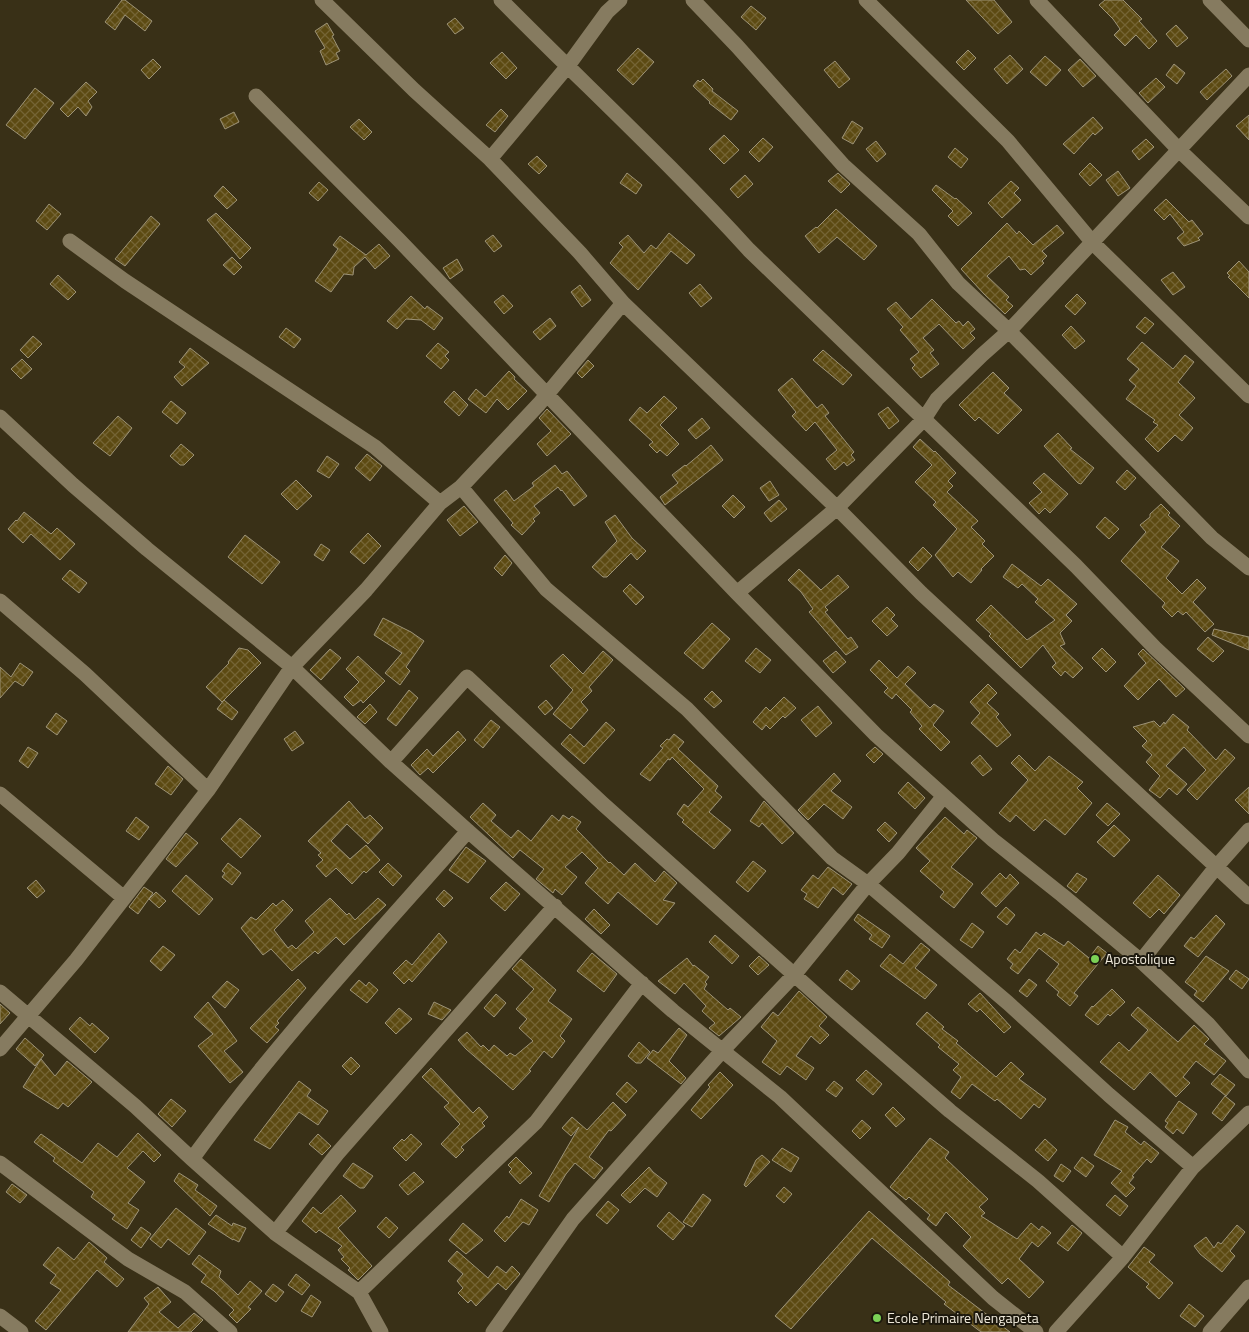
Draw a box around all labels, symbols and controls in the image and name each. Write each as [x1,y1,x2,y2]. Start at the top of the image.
place label: Apostolique [1105,948,1175,969]
marker: Apostolique [1089,953,1101,965]
place label: Ecole Primaire Nengapeta [887,1307,1039,1328]
marker: Ecole Primaire Nengapeta [871,1312,883,1324]

